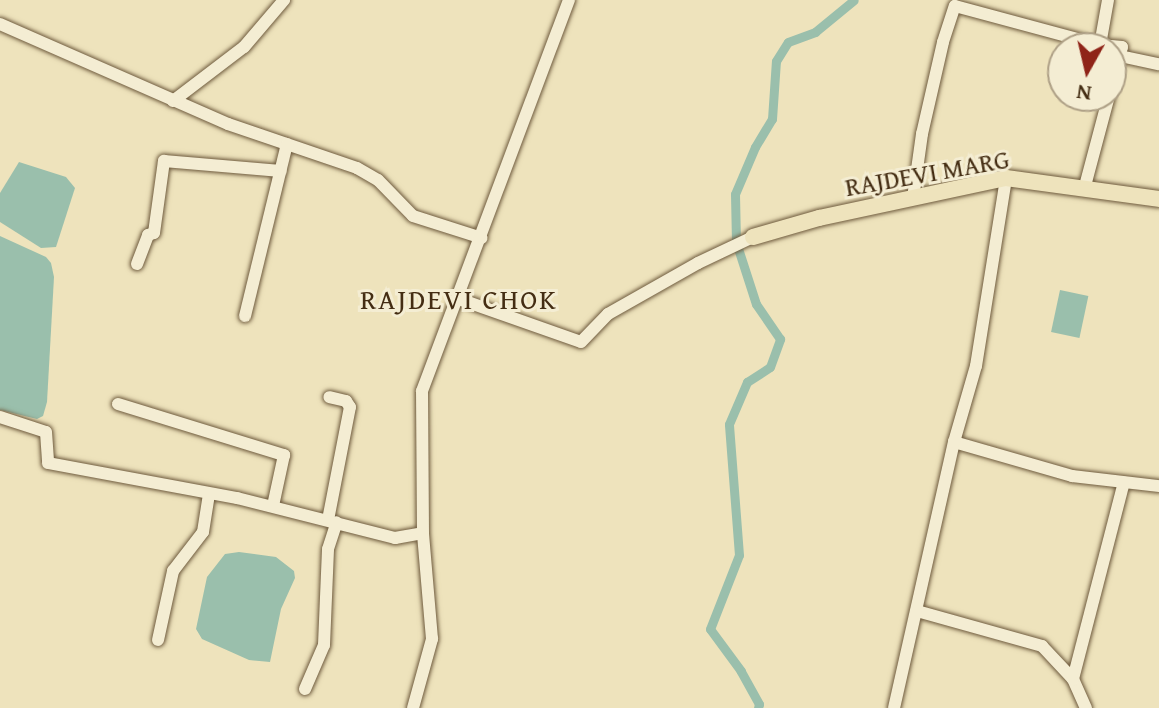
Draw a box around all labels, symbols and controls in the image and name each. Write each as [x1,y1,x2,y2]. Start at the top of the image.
north arrow [1047,32,1127,112]
text: N [1074,77,1093,111]
street label: RAJDEVI MARG [843,143,1011,203]
district label: RAJDEVI CHOK [360,282,558,316]

